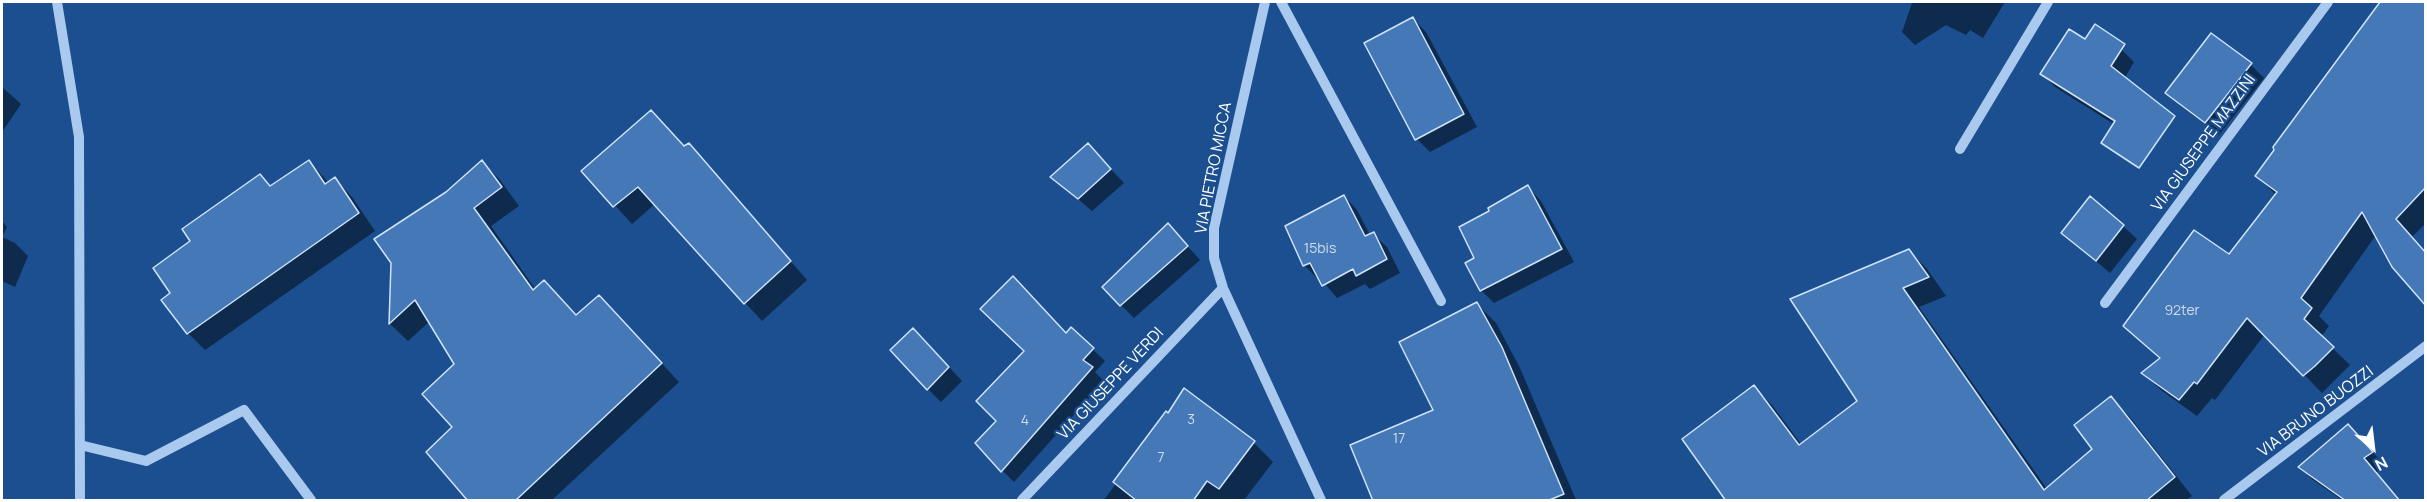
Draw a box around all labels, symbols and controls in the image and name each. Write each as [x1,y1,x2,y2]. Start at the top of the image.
street label: VIA GIUSEPPE MAZZINI [2148,71,2260,215]
street label: VIA PIETRO MICCA [1192,101,1236,235]
house number: 15bis [1304,241,1336,257]
house number: 92ter [2164,303,2200,319]
street label: VIA GIUSEPPE VERDI [1054,324,1168,444]
street label: VIA BRUNO BUOZZI [2254,362,2378,462]
house number: 3 [1187,412,1195,428]
house number: 4 [1021,413,1029,429]
north arrow [2343,418,2403,478]
house number: 17 [1393,431,1405,447]
house number: 7 [1157,450,1165,466]
text: N [2371,451,2392,476]

